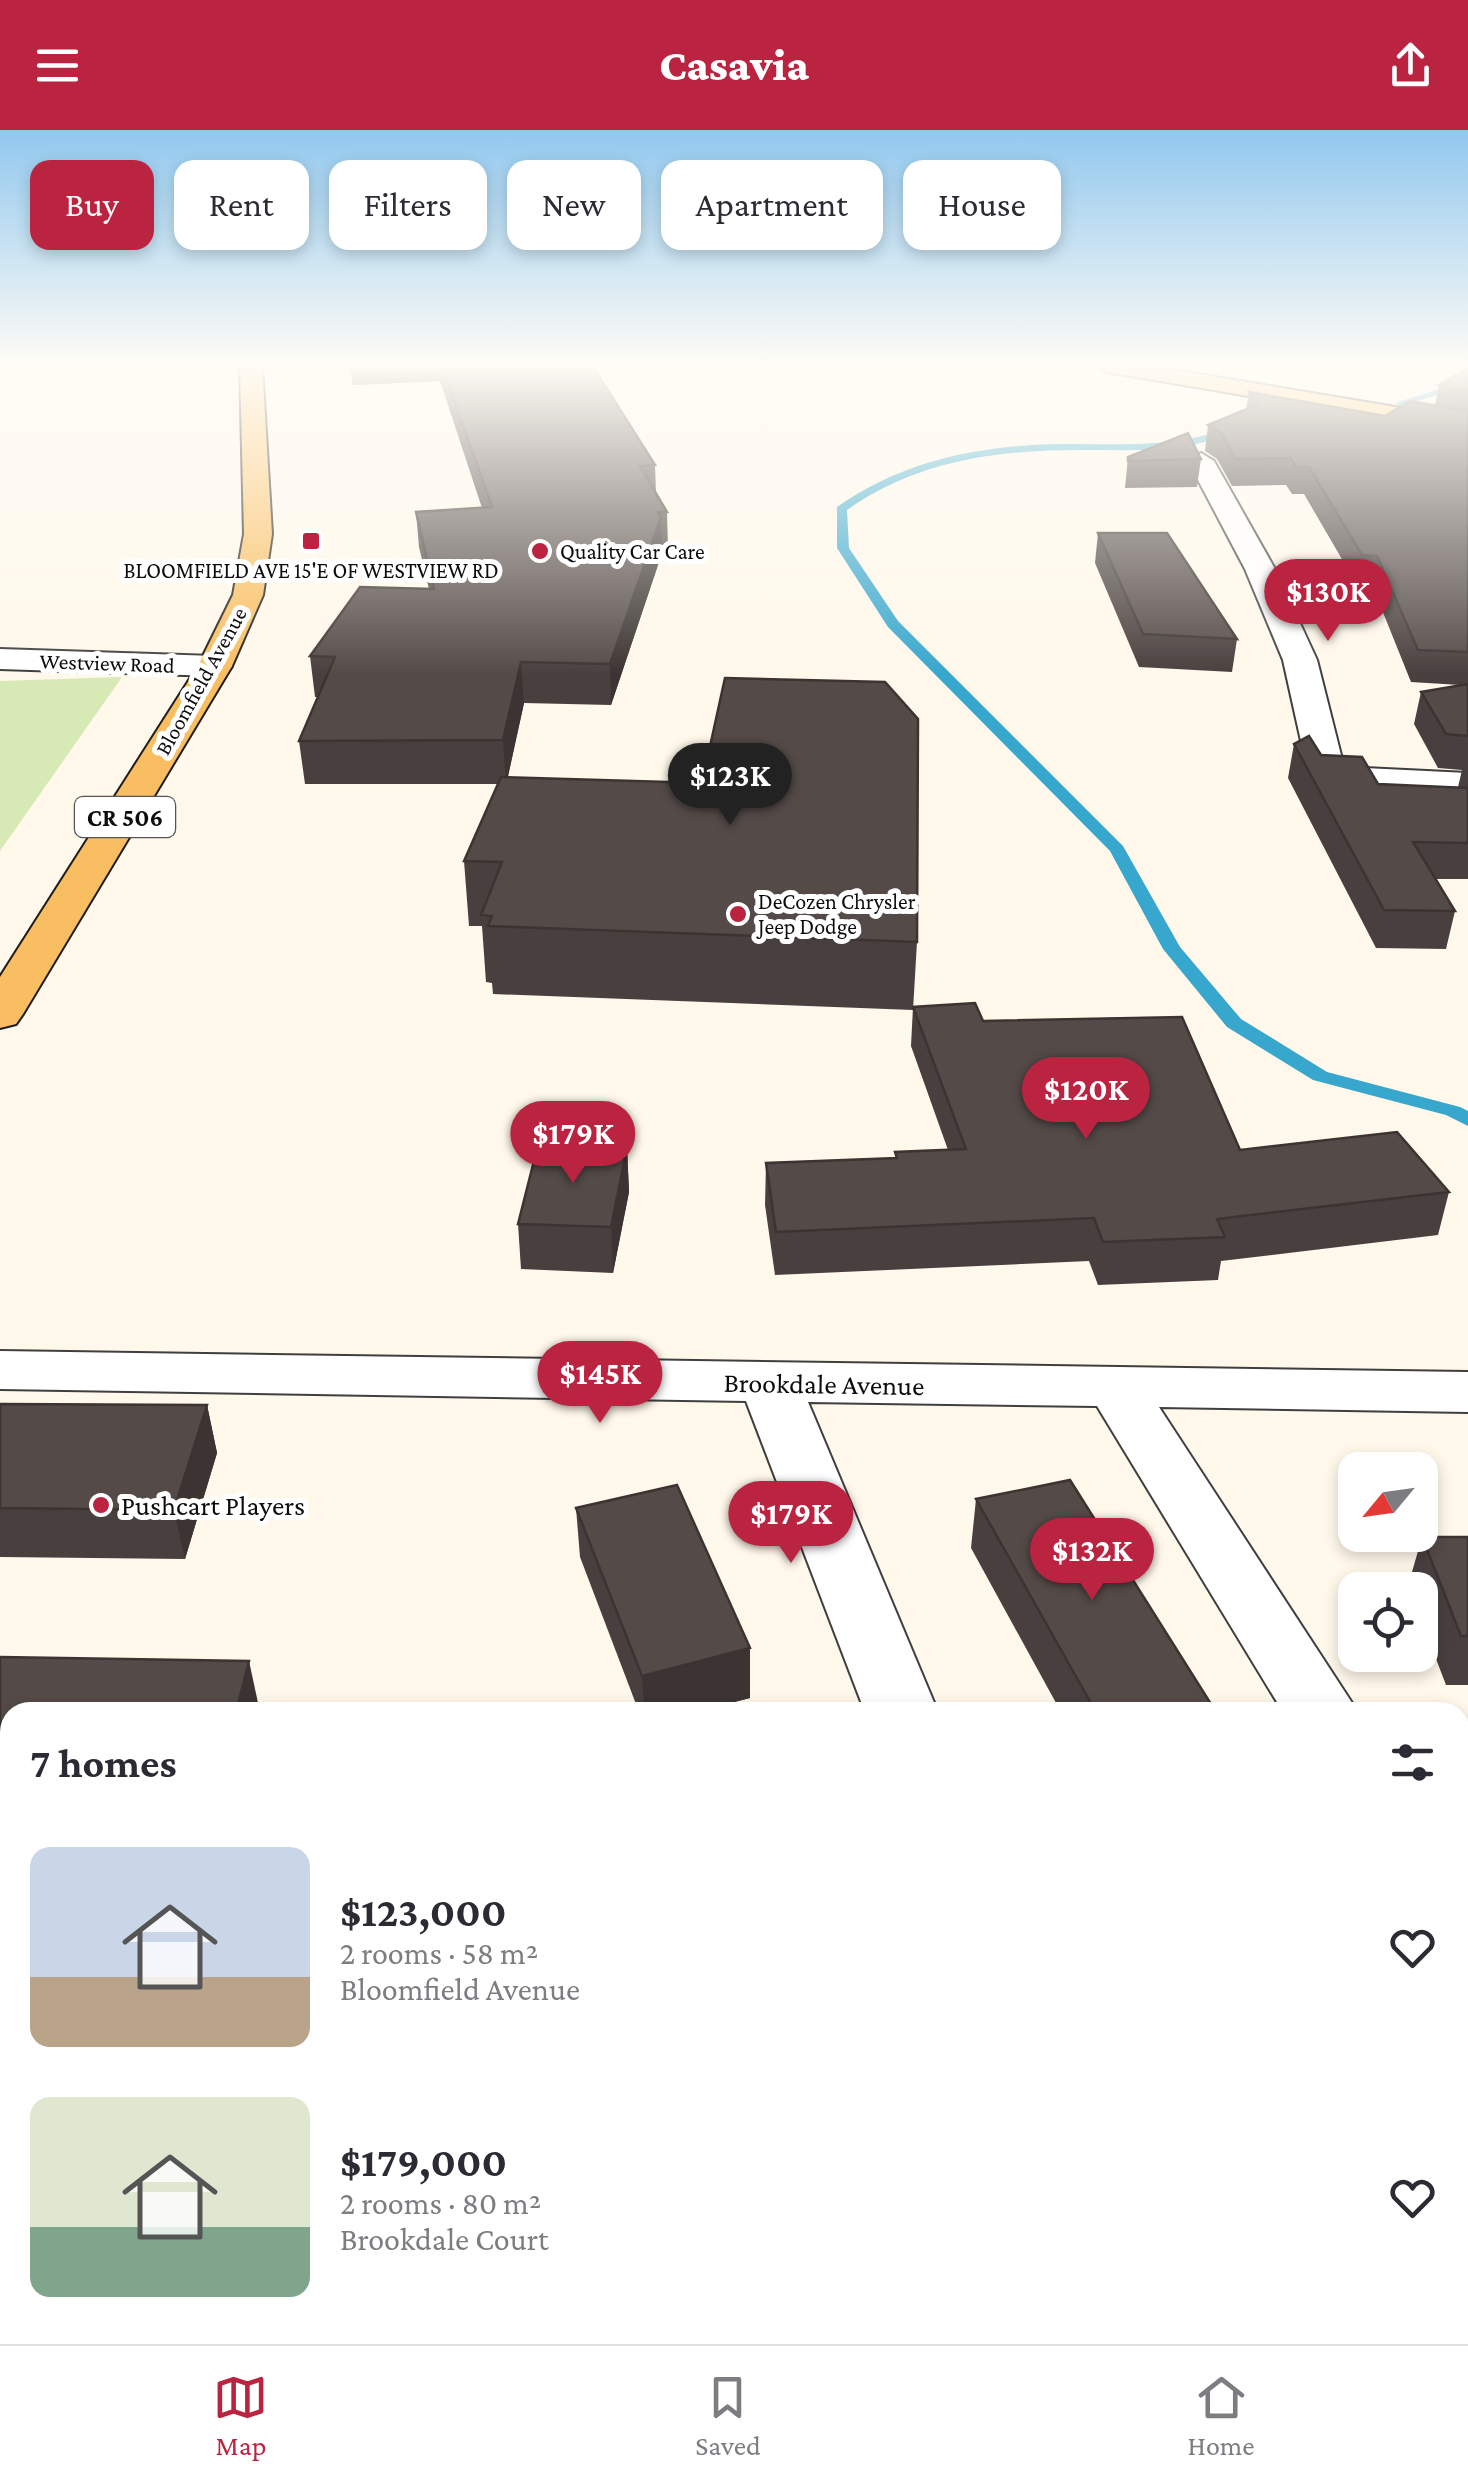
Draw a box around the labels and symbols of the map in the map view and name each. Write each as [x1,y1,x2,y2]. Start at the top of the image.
marker: BLOOMFIELD AVE 15'E OF WESTVIEW RD [300,530,322,552]
place label: Quality Car Care [560,539,705,564]
marker: Quality Car Care [529,540,551,562]
place label: BLOOMFIELD AVE 15'E OF WESTVIEW RD [123,558,499,583]
pin: $130K [1258,559,1398,644]
street label: Bloomfield Avenue [150,603,252,759]
street label: Westview Road [39,648,175,678]
pin: $123K [660,743,800,828]
road number: CR 506 [75,797,175,837]
place label: DeCozen Chrysler Jeep Dodge [756,889,916,939]
marker: DeCozen Chrysler Jeep Dodge [727,903,749,925]
pin: $120K [1016,1057,1156,1142]
pin: $179K [503,1101,643,1186]
pin: $145K [530,1341,670,1426]
street label: Brookdale Avenue [723,1367,925,1401]
north arrow [1338,1452,1438,1552]
pin: $179K [721,1481,861,1566]
place label: Pushcart Players [121,1490,305,1521]
marker: Pushcart Players [90,1494,112,1516]
pin: $132K [1022,1518,1162,1603]

